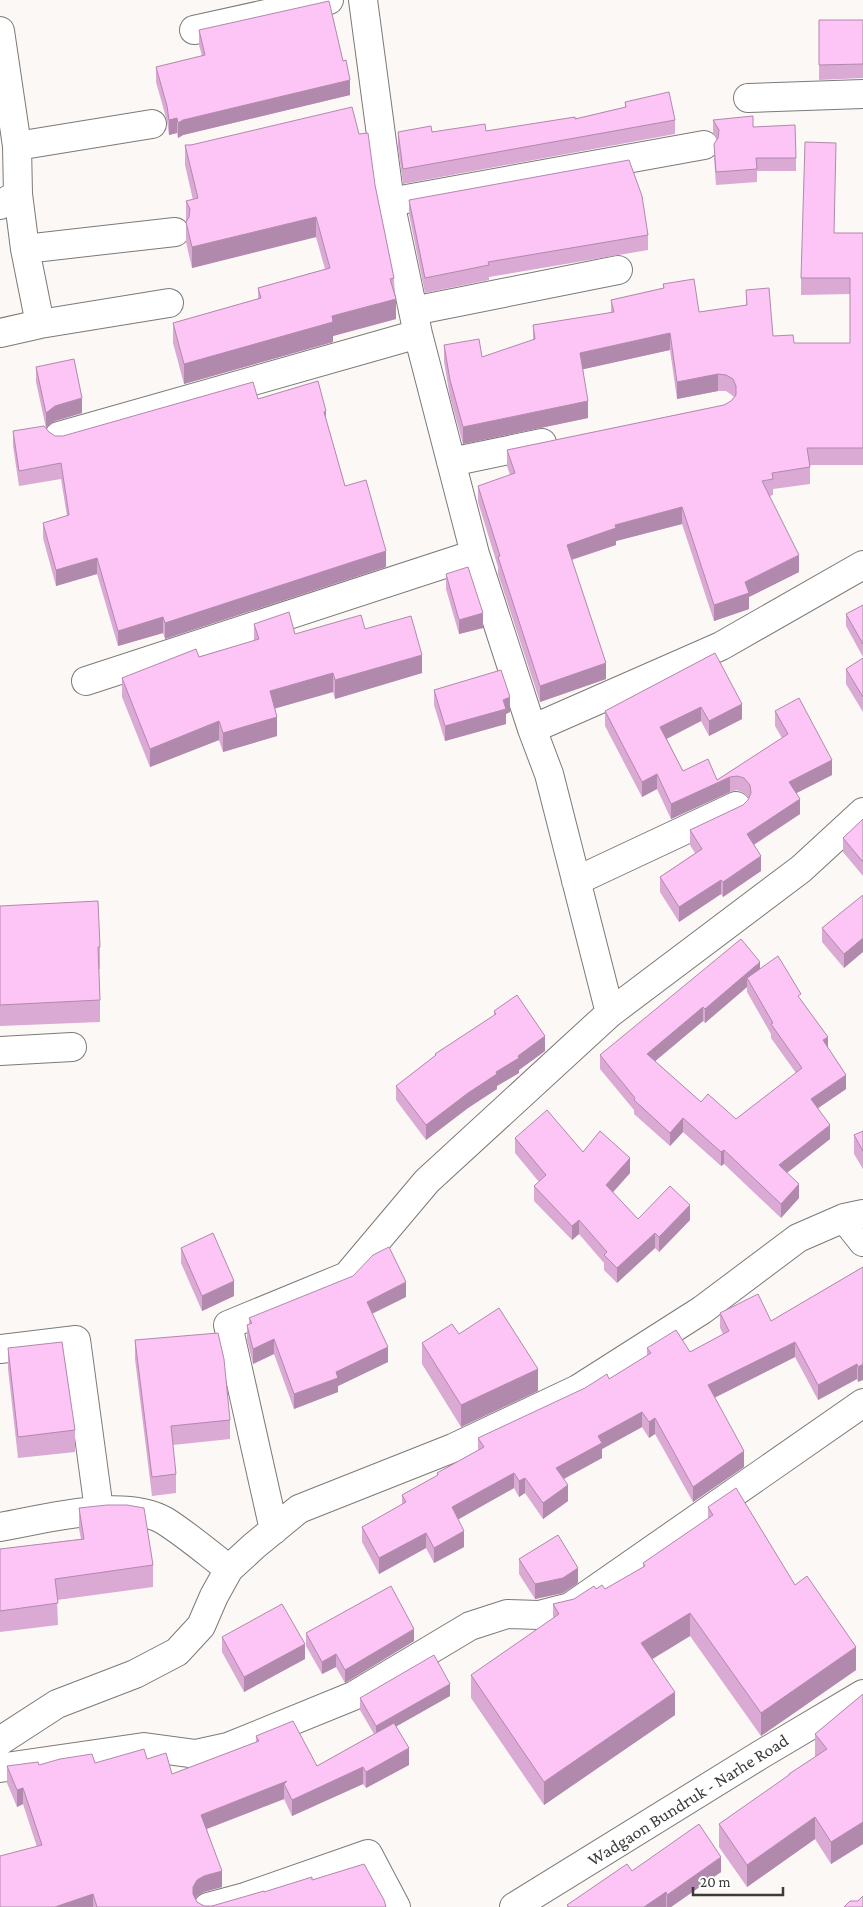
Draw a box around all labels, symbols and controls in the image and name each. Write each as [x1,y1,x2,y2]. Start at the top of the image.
street label: Wadgaon Bundruk - Narhe Road [584,1730,792,1870]
scale bar [693,1864,783,1896]
text: 20 m [700,1874,731,1890]

